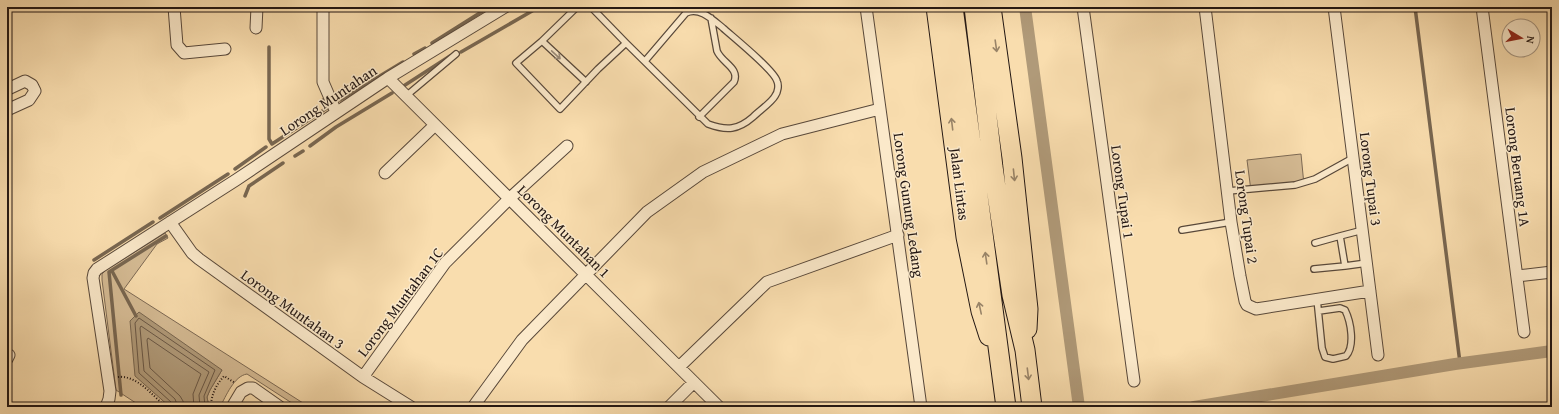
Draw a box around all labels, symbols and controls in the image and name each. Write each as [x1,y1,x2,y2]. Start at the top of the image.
north arrow [1501,18,1541,58]
text: N [1522,35,1539,45]
one-way arrow [993,39,1000,52]
one-way arrow [551,50,562,59]
street label: Lorong Muntahan [275,59,381,140]
street label: Lorong Beruang 1A [1500,106,1536,228]
one-way arrow [948,118,956,131]
street label: Lorong Gunung Ledang [888,131,930,279]
street label: Lorong Tupai 3 [1355,131,1387,227]
street label: Jalan Lintas [945,144,975,222]
street label: Lorong Tupai 1 [1106,144,1140,240]
one-way arrow [1010,168,1017,181]
street label: Lorong Tupai 2 [1230,169,1264,265]
street label: Lorong Muntahan 1 [513,180,615,282]
street label: Lorong Muntahan 1C [352,243,448,361]
one-way arrow [982,252,990,265]
street label: Lorong Muntahan 3 [237,264,349,354]
one-way arrow [976,302,984,315]
one-way arrow [1024,367,1032,380]

